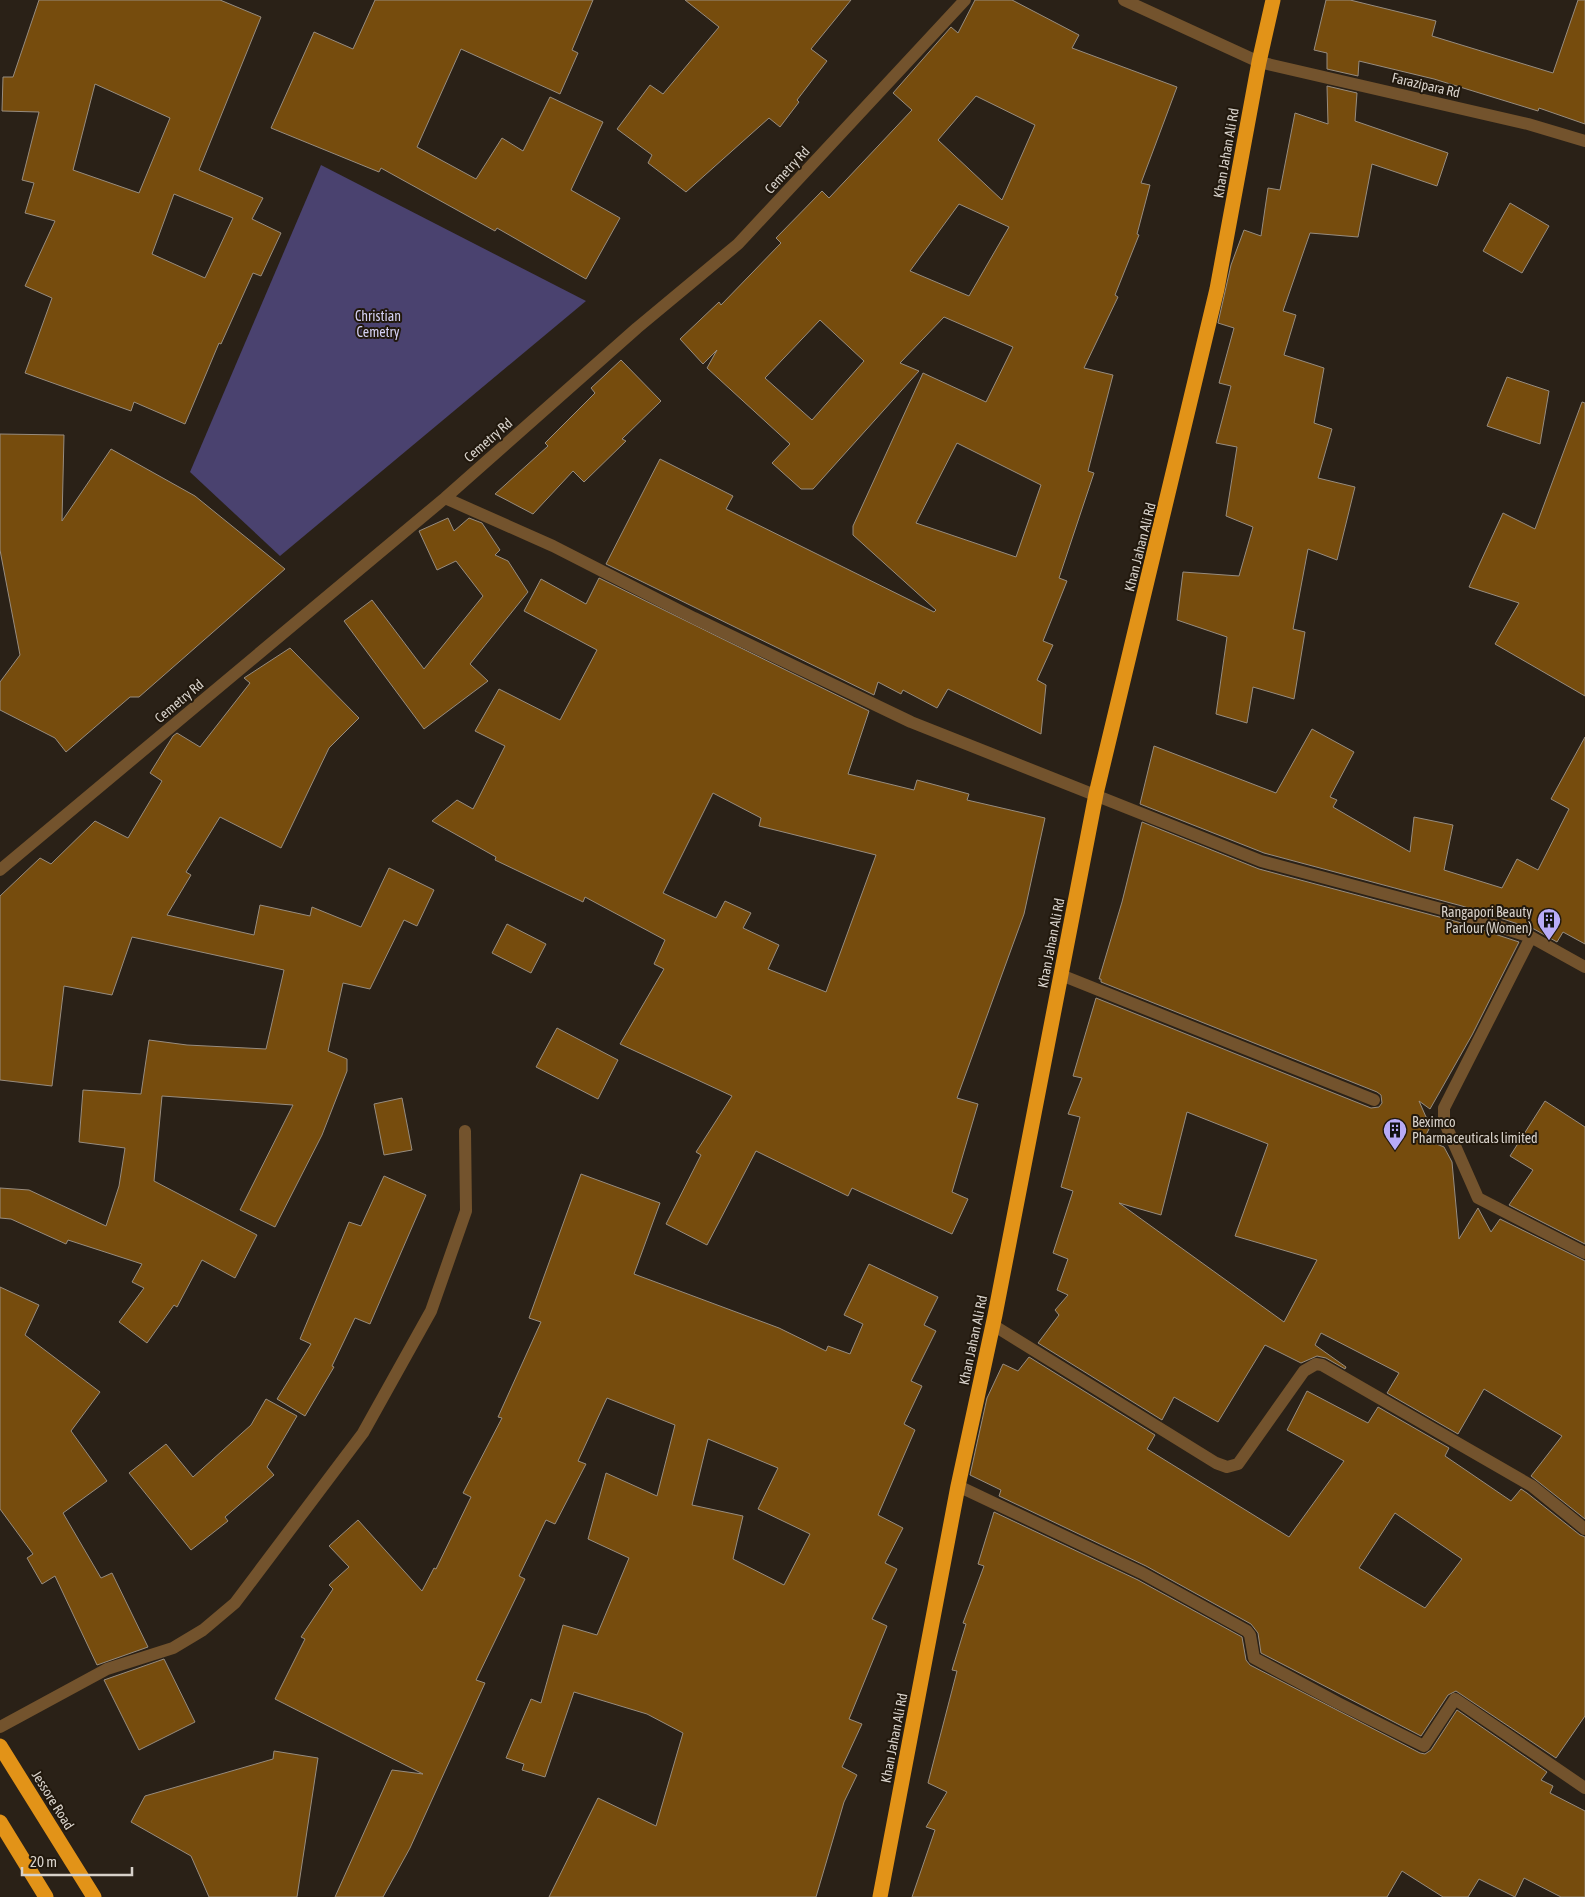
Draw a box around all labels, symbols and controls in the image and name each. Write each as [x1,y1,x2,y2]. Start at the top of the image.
street label: Farazipara Rd [1390,69,1462,101]
street label: Khan Jahan Ali Rd [1210,107,1242,199]
street label: Cemetry Rd [761,143,813,197]
park label: Christian Cemetry [355,308,401,340]
street label: Cemetry Rd [461,415,515,465]
street label: Khan Jahan Ali Rd [1121,501,1159,593]
street label: Cemetry Rd [151,676,207,726]
street label: Khan Jahan Ali Rd [1034,897,1068,989]
place label: Rangapori Beauty Parlour (Women) [1441,904,1532,936]
building icon: Rangapori Beauty Parlour (Women) [1536,907,1562,941]
place label: Beximco Pharmaceuticals limited [1412,1114,1538,1146]
building icon: Beximco Pharmaceuticals limited [1382,1117,1408,1151]
street label: Khan Jahan Ali Rd [956,1294,990,1386]
street label: Khan Jahan Ali Rd [877,1692,911,1784]
street label: Jessore Road [29,1768,77,1832]
scale bar [22,1844,132,1876]
text: 20 m [30,1853,57,1870]

